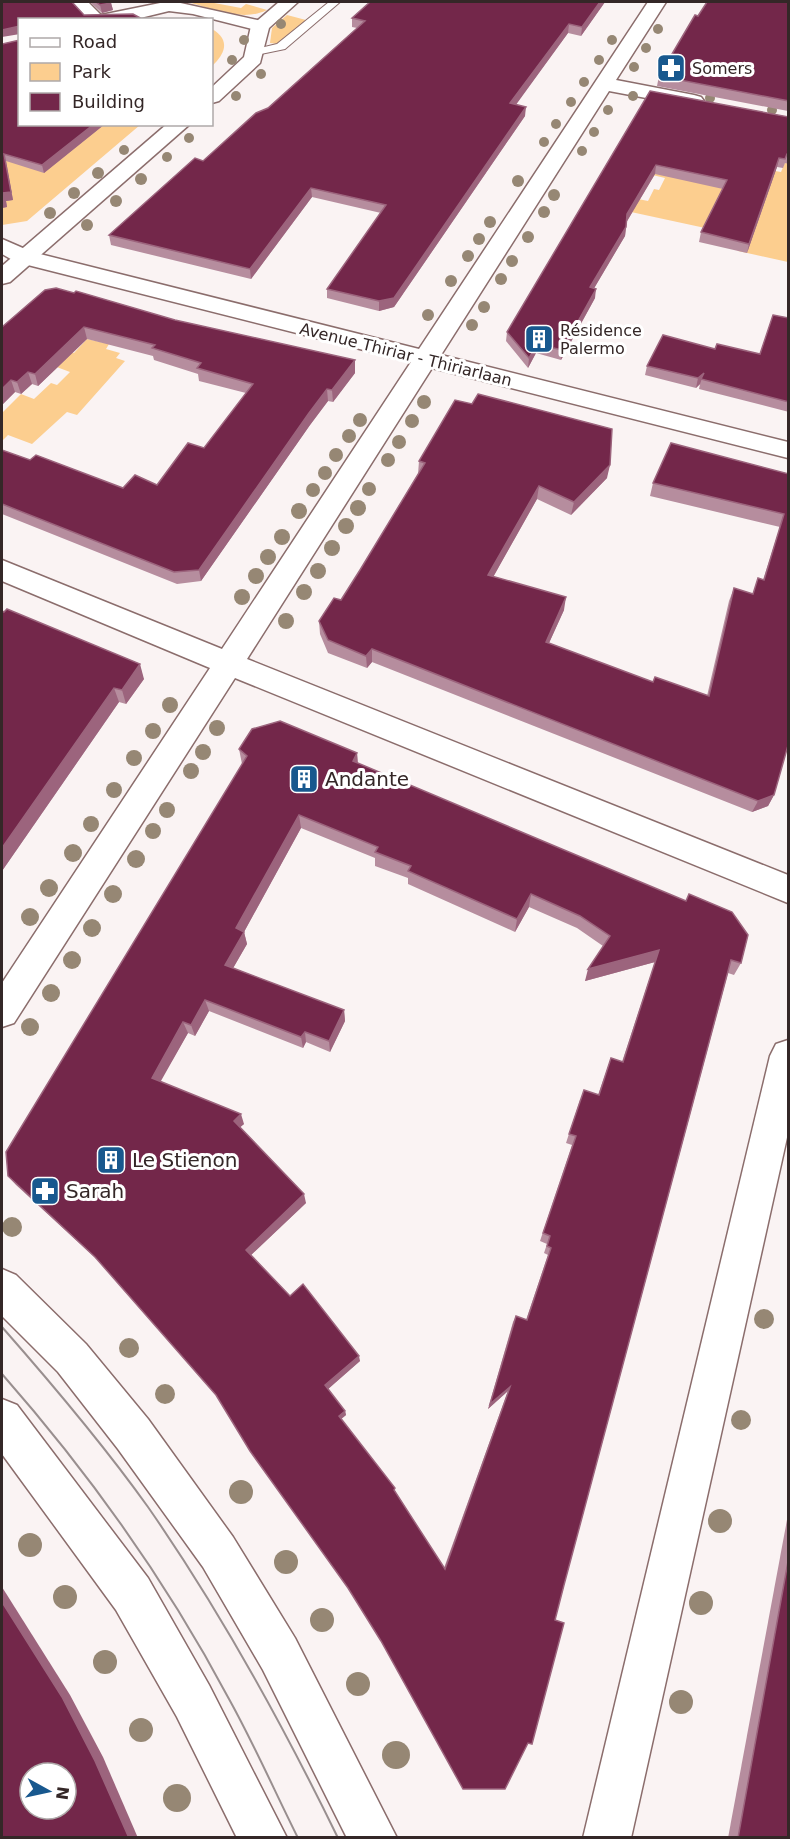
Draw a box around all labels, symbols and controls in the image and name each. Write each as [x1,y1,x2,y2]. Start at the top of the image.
legend [18,18,213,126]
text: Road [72,31,117,52]
pharmacy icon: Somers [655,52,687,84]
place label: Somers [692,59,752,78]
text: Park [72,61,111,82]
text: Building [72,91,145,112]
street label: Avenue Thiriar - Thiriarlaan [298,319,514,390]
place label: Résidence Palermo [560,321,642,358]
building icon: Résidence Palermo [523,323,555,355]
building icon: Andante [288,763,320,795]
place label: Andante [325,767,409,791]
building icon: Le Stienon [95,1144,127,1176]
place label: Le Stienon [132,1148,237,1172]
pharmacy icon: Sarah [29,1175,61,1207]
place label: Sarah [66,1179,124,1203]
north arrow [18,1761,78,1821]
text: N [52,1785,73,1801]

